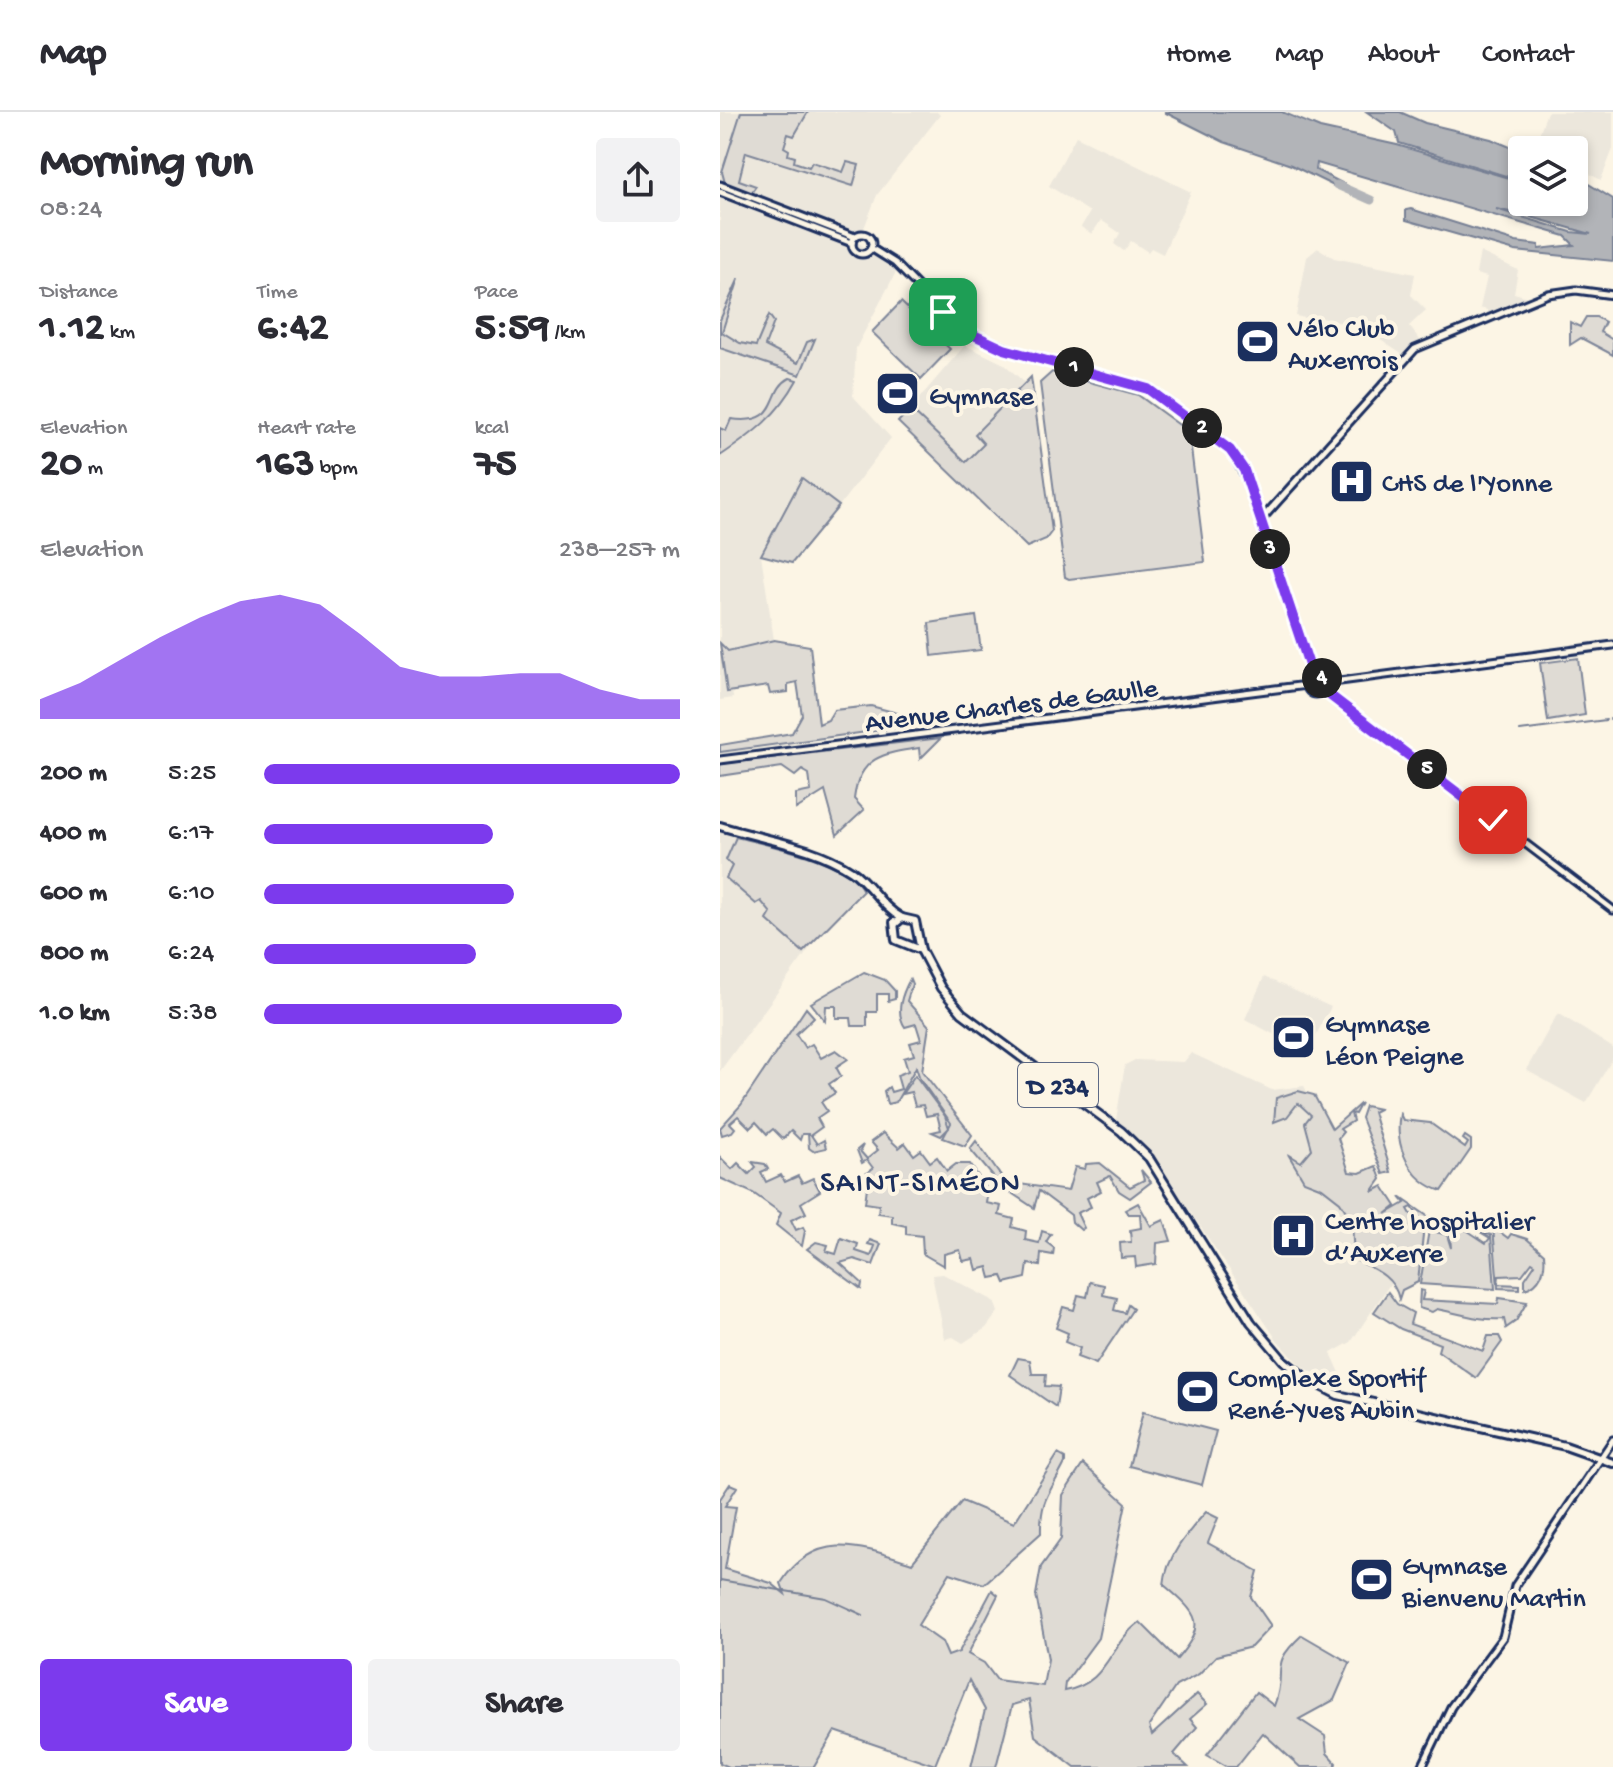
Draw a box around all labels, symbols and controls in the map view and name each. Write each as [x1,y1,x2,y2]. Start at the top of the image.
text: Map [40,33,106,77]
text: Home [1166,39,1231,72]
text: Map [1275,39,1324,72]
text: About [1368,39,1438,72]
text: Contact [1482,39,1573,72]
map controls [1508,136,1588,216]
button: layers [1508,136,1588,216]
button: share [596,138,680,222]
text: Morning run [40,139,253,191]
text: 08:24 [40,195,102,226]
pin [909,278,977,346]
text: Distance [40,280,118,306]
text: Time [257,280,298,306]
text: Pace [475,280,518,306]
icon: arrive [921,290,965,334]
text: 1.12 [40,306,104,353]
text: 6:42 [257,306,329,353]
text: 5:59 [475,306,549,353]
place label: Vélo Club Auxerrois [1287,314,1398,379]
sports icon: Vélo Club Auxerrois [1233,318,1281,366]
text: km [104,320,135,346]
text: /km [549,320,585,346]
pin: 1 [1054,347,1094,387]
text: 1 [1070,354,1078,380]
sports icon: Gymnase [874,370,922,418]
place label: Gymnase [929,382,1034,415]
pin: 2 [1182,408,1222,448]
text: 2 [1197,415,1207,441]
text: Elevation [40,416,127,442]
text: Heart rate [257,416,356,442]
text: kcal [475,416,509,442]
text: 20 [40,442,82,489]
text: 163 [257,442,315,489]
text: 75 [475,442,517,489]
text: m [82,456,103,482]
text: bpm [315,456,358,482]
hospital icon: CHS de l'Yonne [1327,457,1375,505]
place label: CHS de l'Yonne [1382,469,1553,502]
pin: 3 [1250,529,1290,569]
text: Elevation [40,536,143,567]
text: 238–257 m [559,536,680,567]
text: 3 [1264,536,1276,562]
pin: 4 [1302,658,1342,698]
text: 4 [1317,665,1327,691]
street label: Avenue Charles de Gaulle [863,673,1160,742]
pin: 5 [1407,749,1447,789]
text: 5 [1421,756,1433,782]
text: 200 m [40,759,107,790]
text: 5:25 [168,759,216,790]
pin [1459,786,1527,854]
icon: check [1471,798,1515,842]
text: 400 m [40,819,106,850]
text: 6:17 [168,819,213,850]
text: 600 m [40,879,107,910]
text: 6:10 [168,879,215,910]
text: 800 m [40,939,108,970]
text: 6:24 [168,939,214,970]
text: 1.0 km [40,999,110,1030]
text: 5:38 [168,999,218,1030]
place label: Gymnase Léon Peigne [1325,1010,1464,1075]
sports icon: Gymnase Léon Peigne [1270,1014,1318,1062]
road number: D 234 [1018,1063,1098,1107]
district label: SAINT-SIMÉON [820,1168,1022,1203]
place label: Centre hospitalier d’Auxerre [1325,1207,1536,1272]
hospital icon: Centre hospitalier d’Auxerre [1270,1211,1318,1259]
place label: Complexe Sportif René-Yves Aubin [1228,1364,1428,1429]
sports icon: Complexe Sportif René-Yves Aubin [1173,1368,1221,1416]
place label: Gymnase Bienvenu Martin [1401,1552,1586,1617]
sports icon: Gymnase Bienvenu Martin [1347,1556,1395,1604]
button: Save [40,1659,352,1751]
button: Share [368,1659,680,1751]

